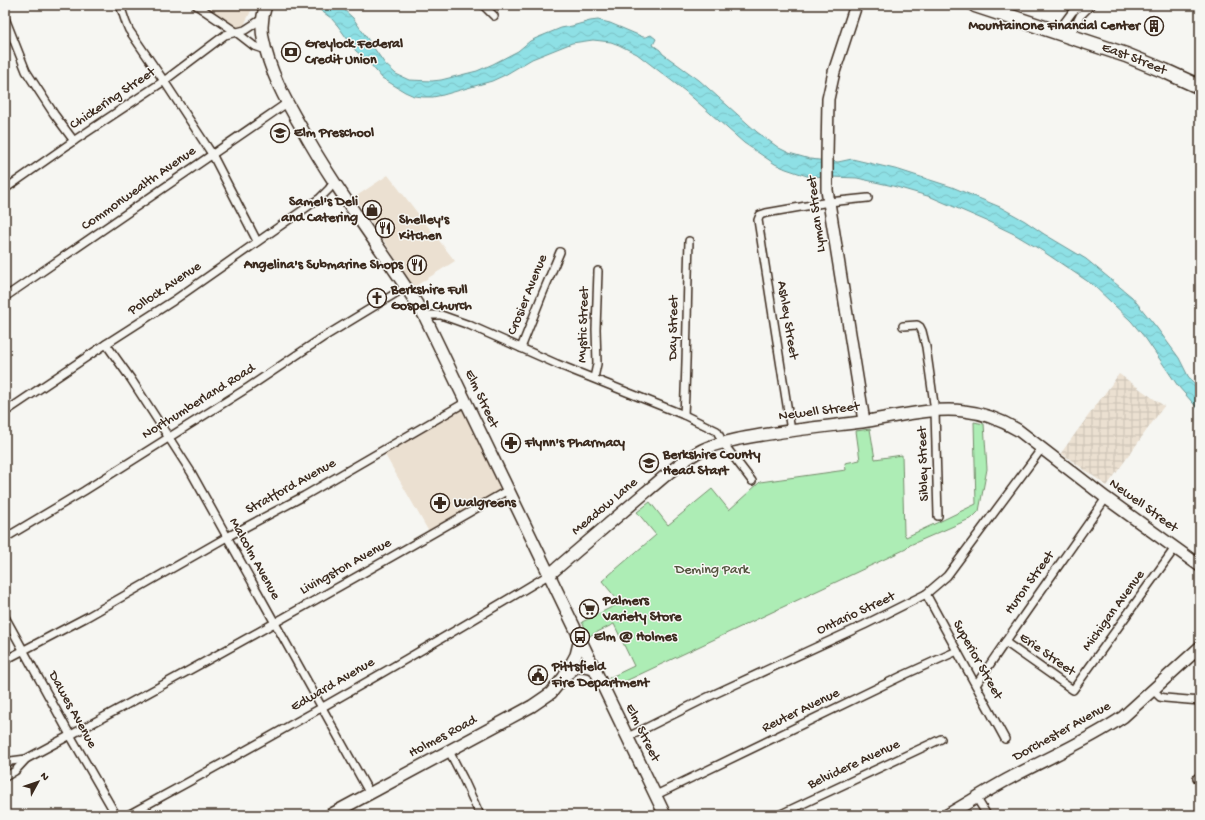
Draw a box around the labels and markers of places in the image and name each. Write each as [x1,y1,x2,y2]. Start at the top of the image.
building icon: MountainOne Financial Center [1143,15,1165,37]
place label: MountainOne Financial Center [968,18,1142,35]
place label: Greylock Federal Credit Union [304,36,403,69]
bank icon: Greylock Federal Credit Union [280,41,302,63]
school or university icon: Elm Preschool [269,122,291,144]
place label: Elm Preschool [294,125,374,142]
place label: Samel's Deli and Catering [280,194,358,227]
shop icon: Samel's Deli and Catering [361,199,383,221]
place label: Shelley's Kitchen [398,212,450,245]
restaurant icon: Shelley's Kitchen [374,217,396,239]
restaurant icon: Angelina's Submarine Shops [406,254,428,276]
place label: Angelina's Submarine Shops [243,257,404,274]
place label: Berkshire Full Gospel Church [390,282,472,315]
church icon: Berkshire Full Gospel Church [366,287,388,309]
pharmacy icon: Flynn's Pharmacy [500,432,522,454]
place label: Flynn's Pharmacy [524,435,625,452]
place label: Berkshire County Head Start [662,447,761,480]
school or university icon: Berkshire County Head Start [638,452,660,474]
pharmacy icon: Walgreens [429,492,451,514]
place label: Walgreens [453,495,517,512]
place label: Palmers Variety Store [602,593,682,626]
supermarket icon: Palmers Variety Store [578,598,600,620]
bus stop icon: Elm @ Holmes [569,626,591,648]
place label: Elm @ Holmes [594,629,678,646]
place label: Pittsfield Fire Department [551,659,650,692]
public building icon: Pittsfield Fire Department [527,664,549,686]

